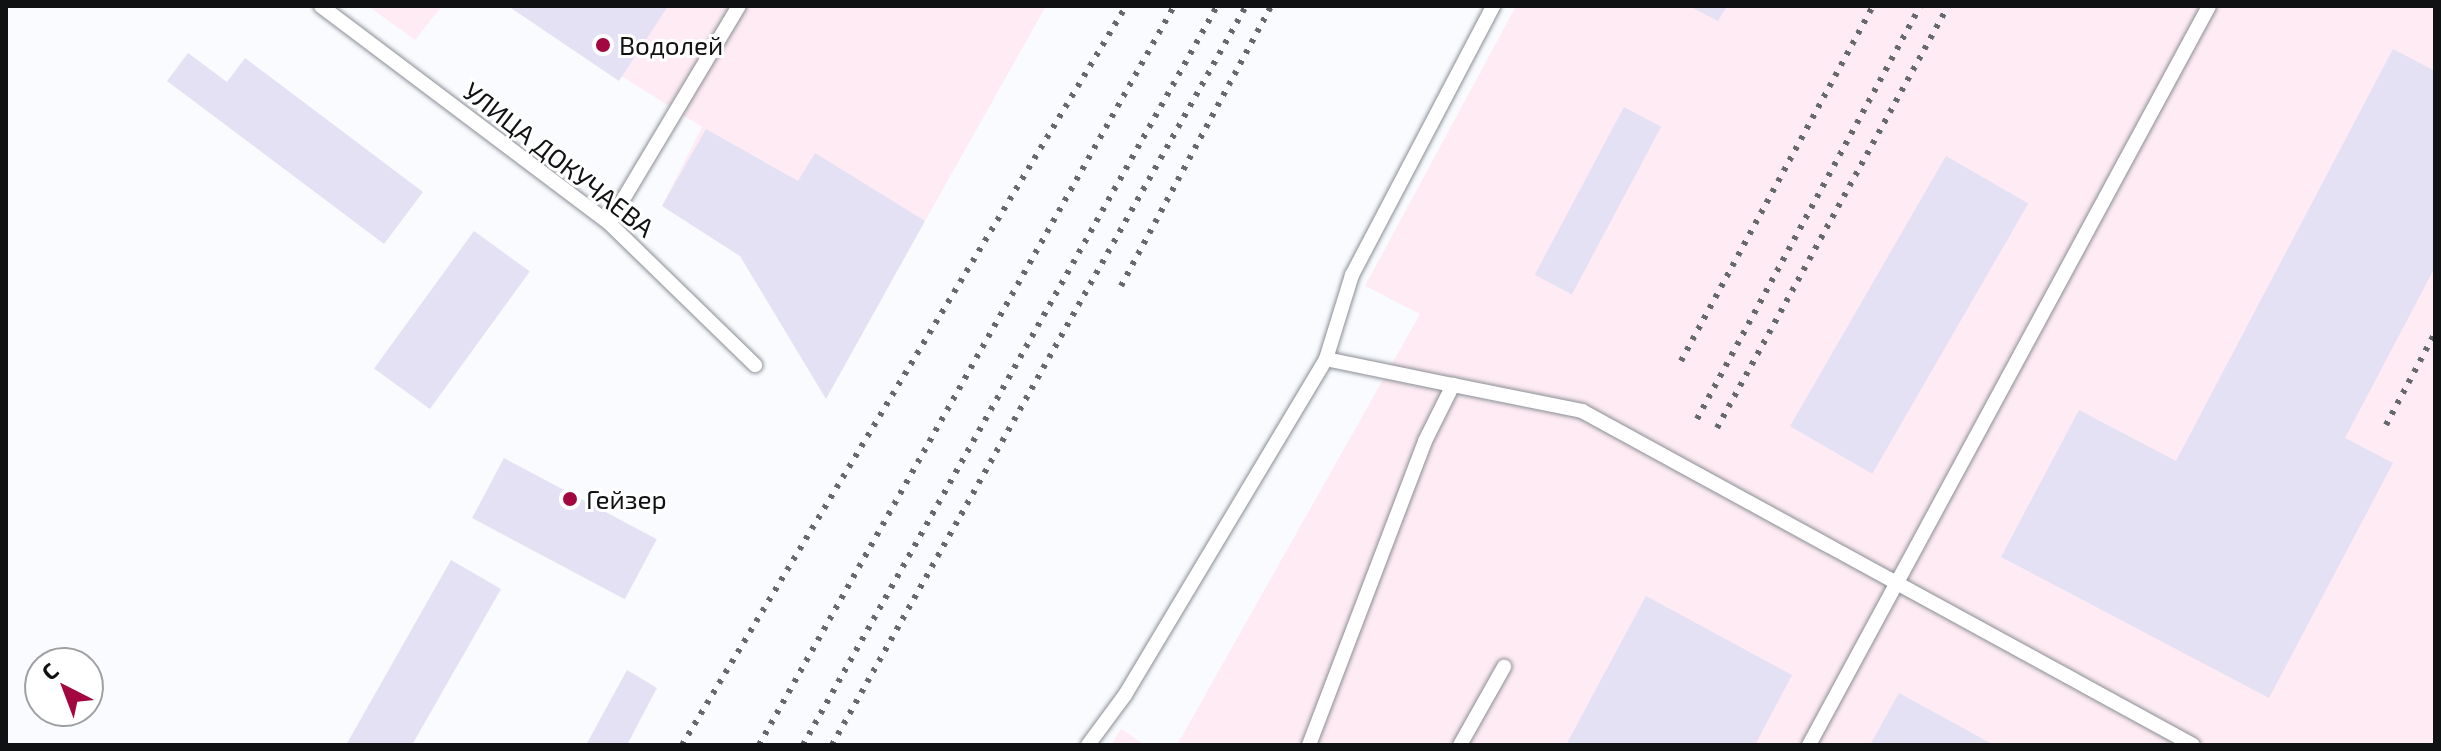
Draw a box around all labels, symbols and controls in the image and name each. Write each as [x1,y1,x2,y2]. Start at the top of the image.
place label: Водолей [619,29,723,61]
marker: Водолей [594,36,612,54]
street label: УЛИЦА ДОКУЧАЕВА [458,75,660,243]
place label: Гейзер [586,483,667,515]
marker: Гейзер [561,490,579,508]
north arrow [24,647,104,727]
text: С [36,657,63,685]

